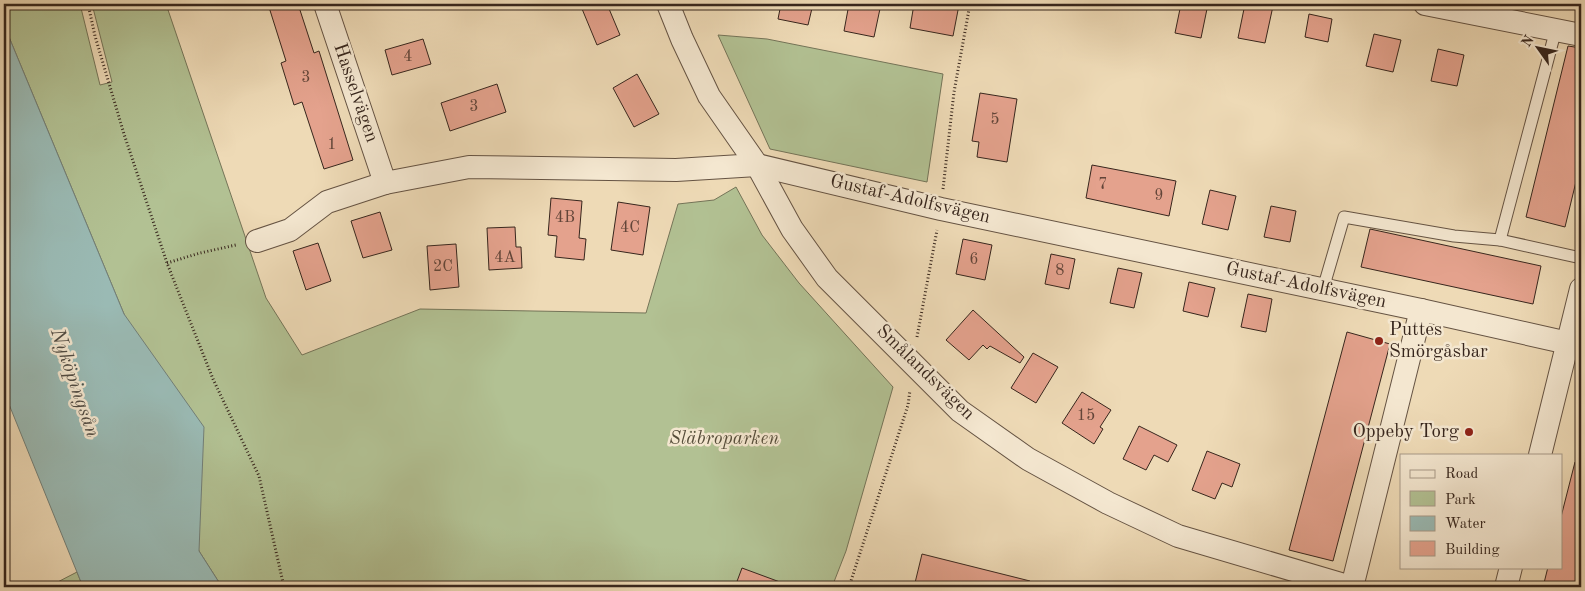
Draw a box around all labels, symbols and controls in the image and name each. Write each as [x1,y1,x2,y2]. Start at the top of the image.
north arrow [1512,22,1562,72]
text: N [1519,33,1537,50]
street label: Hasselvägen [329,41,381,145]
house number: 4 [403,49,413,65]
house number: 3 [301,70,311,86]
house number: 3 [469,99,479,115]
house number: 5 [990,112,1000,128]
house number: 1 [327,137,337,153]
street label: Gustaf-Adolfsvägen [828,172,992,228]
house number: 7 [1098,177,1108,193]
house number: 9 [1154,188,1164,204]
house number: 4B [555,210,575,226]
house number: 4C [620,220,640,236]
house number: 4A [494,250,516,266]
house number: 6 [969,252,979,268]
house number: 2C [433,259,453,275]
street label: Gustaf-Adolfsvägen [1224,260,1388,312]
house number: 8 [1055,263,1065,279]
place label: Puttes Smörgåsbar [1389,321,1488,362]
street label: Smålandsvägen [872,322,978,424]
water label: Nyköpingsån [46,325,102,440]
marker: Puttes Smörgåsbar [1373,335,1385,347]
house number: 15 [1077,408,1095,424]
place label: Oppeby Torg [1352,423,1460,442]
marker: Oppeby Torg [1463,426,1475,438]
park label: Släbroparken [669,430,779,449]
legend [1400,454,1562,568]
text: Road [1445,467,1479,482]
text: Park [1445,493,1476,508]
text: Water [1445,517,1486,532]
text: Building [1445,543,1500,558]

